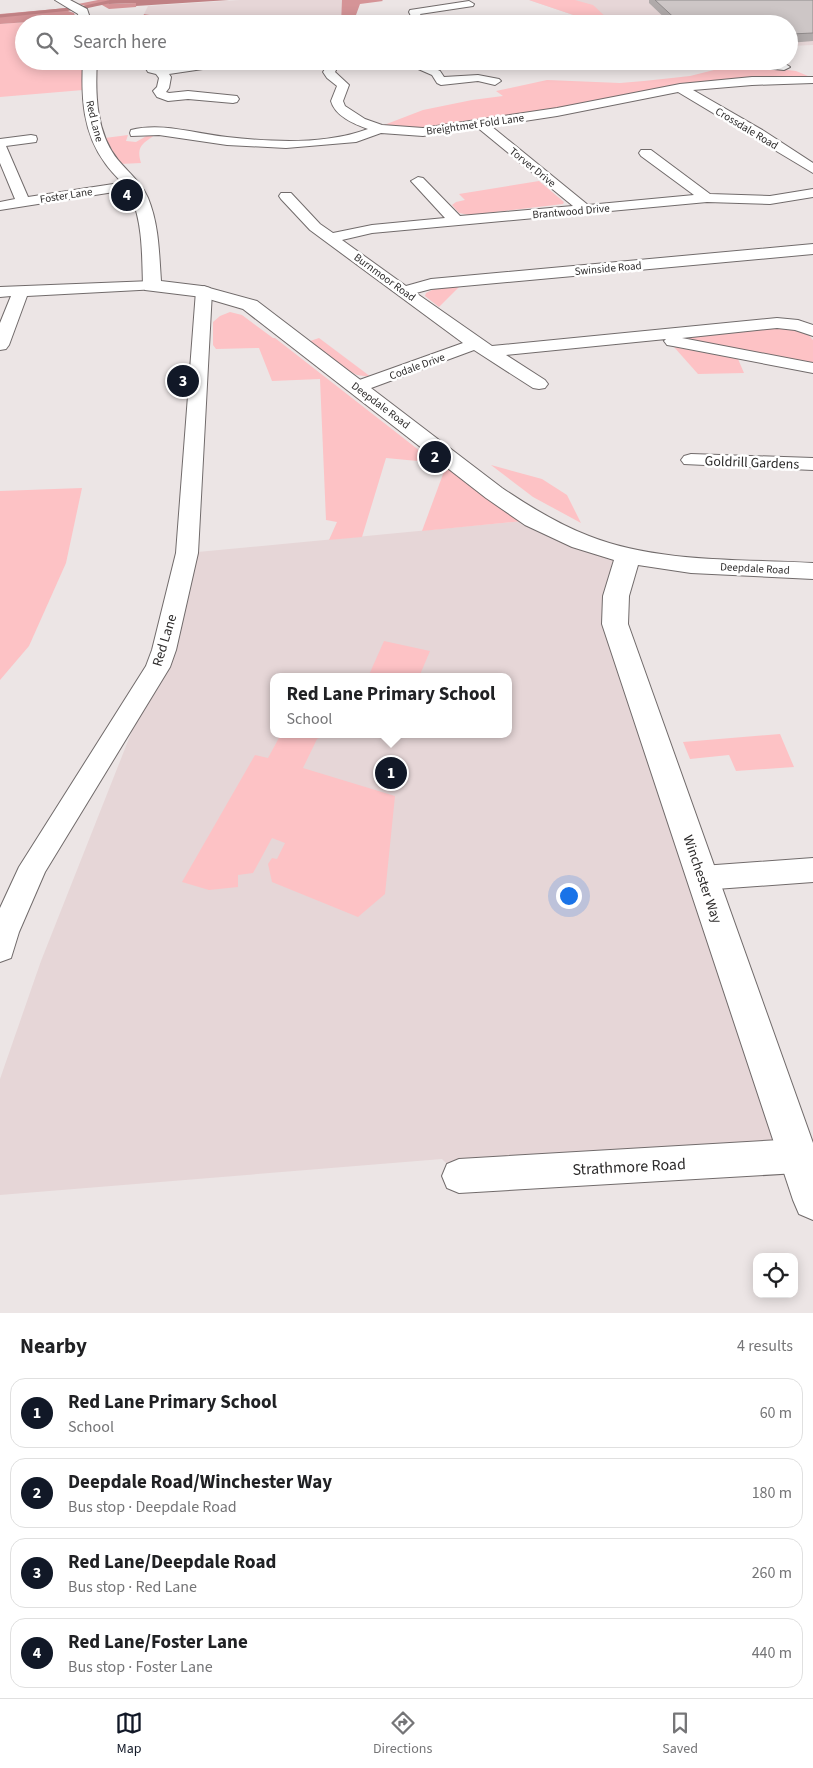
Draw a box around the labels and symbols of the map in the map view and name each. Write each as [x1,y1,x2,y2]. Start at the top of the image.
street label: Red Lane [82,99,107,144]
street label: Crossdale Road [713,104,781,153]
street label: Breightmet Fold Lane [425,110,526,139]
street label: Torver Drive [506,144,559,191]
pin: 4 [111,176,143,214]
street label: Foster Lane [39,184,94,207]
street label: Brantwood Drive [532,201,611,222]
street label: Burnmoor Road [351,250,419,305]
street label: Swinside Road [574,258,642,279]
street label: Codale Drive [387,349,448,383]
pin: 3 [167,362,199,400]
street label: Deepdale Road [348,378,413,432]
pin: 2 [419,438,451,476]
street label: Goldrill Gardens [704,451,800,475]
street label: Deepdale Road [720,559,790,578]
street label: Red Lane [148,612,182,669]
pin: 1 [375,754,407,792]
street label: Winchester Way [678,833,727,927]
your location [556,883,582,909]
street label: Strathmore Road [572,1153,686,1181]

